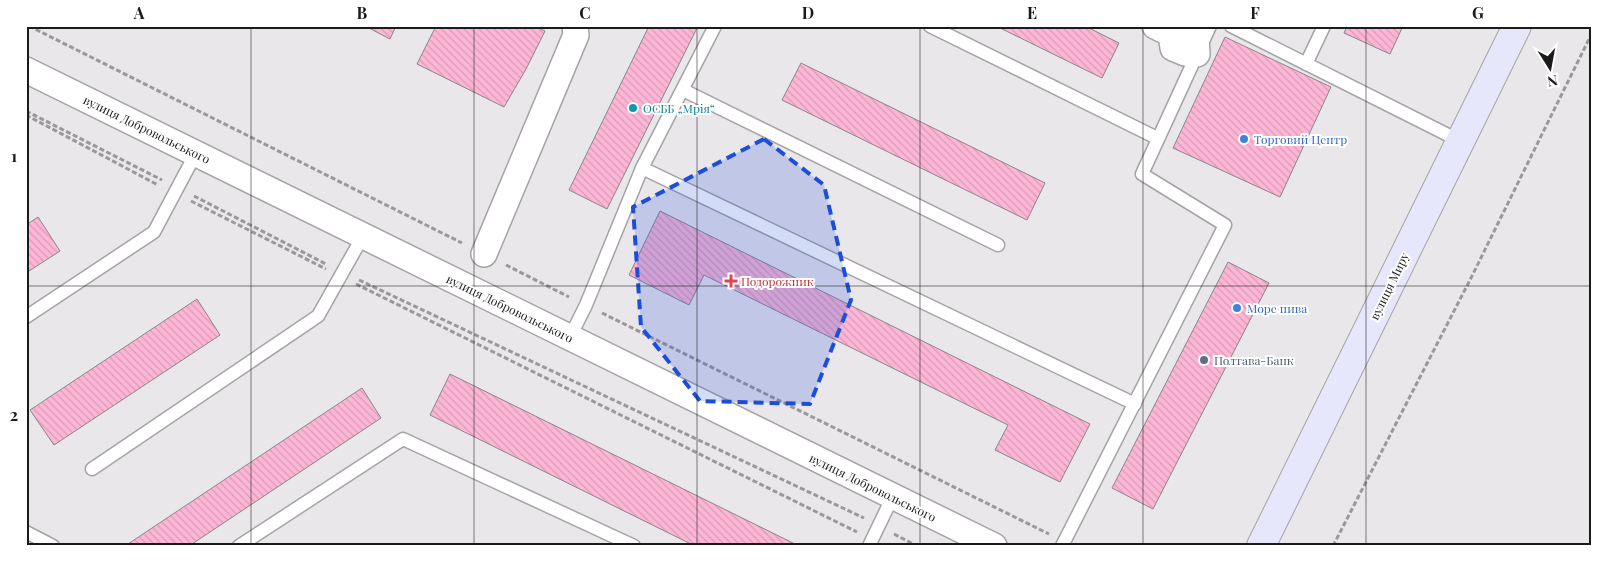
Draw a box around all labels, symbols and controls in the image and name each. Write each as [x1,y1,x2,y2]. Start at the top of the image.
text: A [133,2,145,23]
text: B [357,2,368,23]
text: C [579,2,591,23]
text: D [802,2,814,23]
text: E [1027,2,1037,23]
text: F [1250,2,1260,23]
text: G [1472,2,1484,23]
north arrow [1524,42,1574,92]
text: N [1546,71,1559,92]
street label: вулиця Добровольського [81,91,213,167]
place label: ОСББ „Мрія“ [643,100,715,116]
marker: ОСББ „Мрія“ [627,102,639,114]
place label: Торговий Центр [1254,131,1347,147]
marker: Торговий Центр [1238,133,1250,145]
text: 1 [11,145,17,166]
street label: вулиця Миру [1366,250,1412,322]
street label: вулиця Добровольського [444,270,576,346]
place label: Подорожник [741,273,814,289]
marker: Подорожник [725,275,737,287]
place label: Море пива [1247,300,1307,316]
marker: Море пива [1231,302,1243,314]
place label: Полтава-Банк [1214,352,1294,368]
marker: Полтава-Банк [1198,354,1210,366]
text: 2 [10,404,18,425]
street label: вулиця Добровольського [807,449,939,525]

